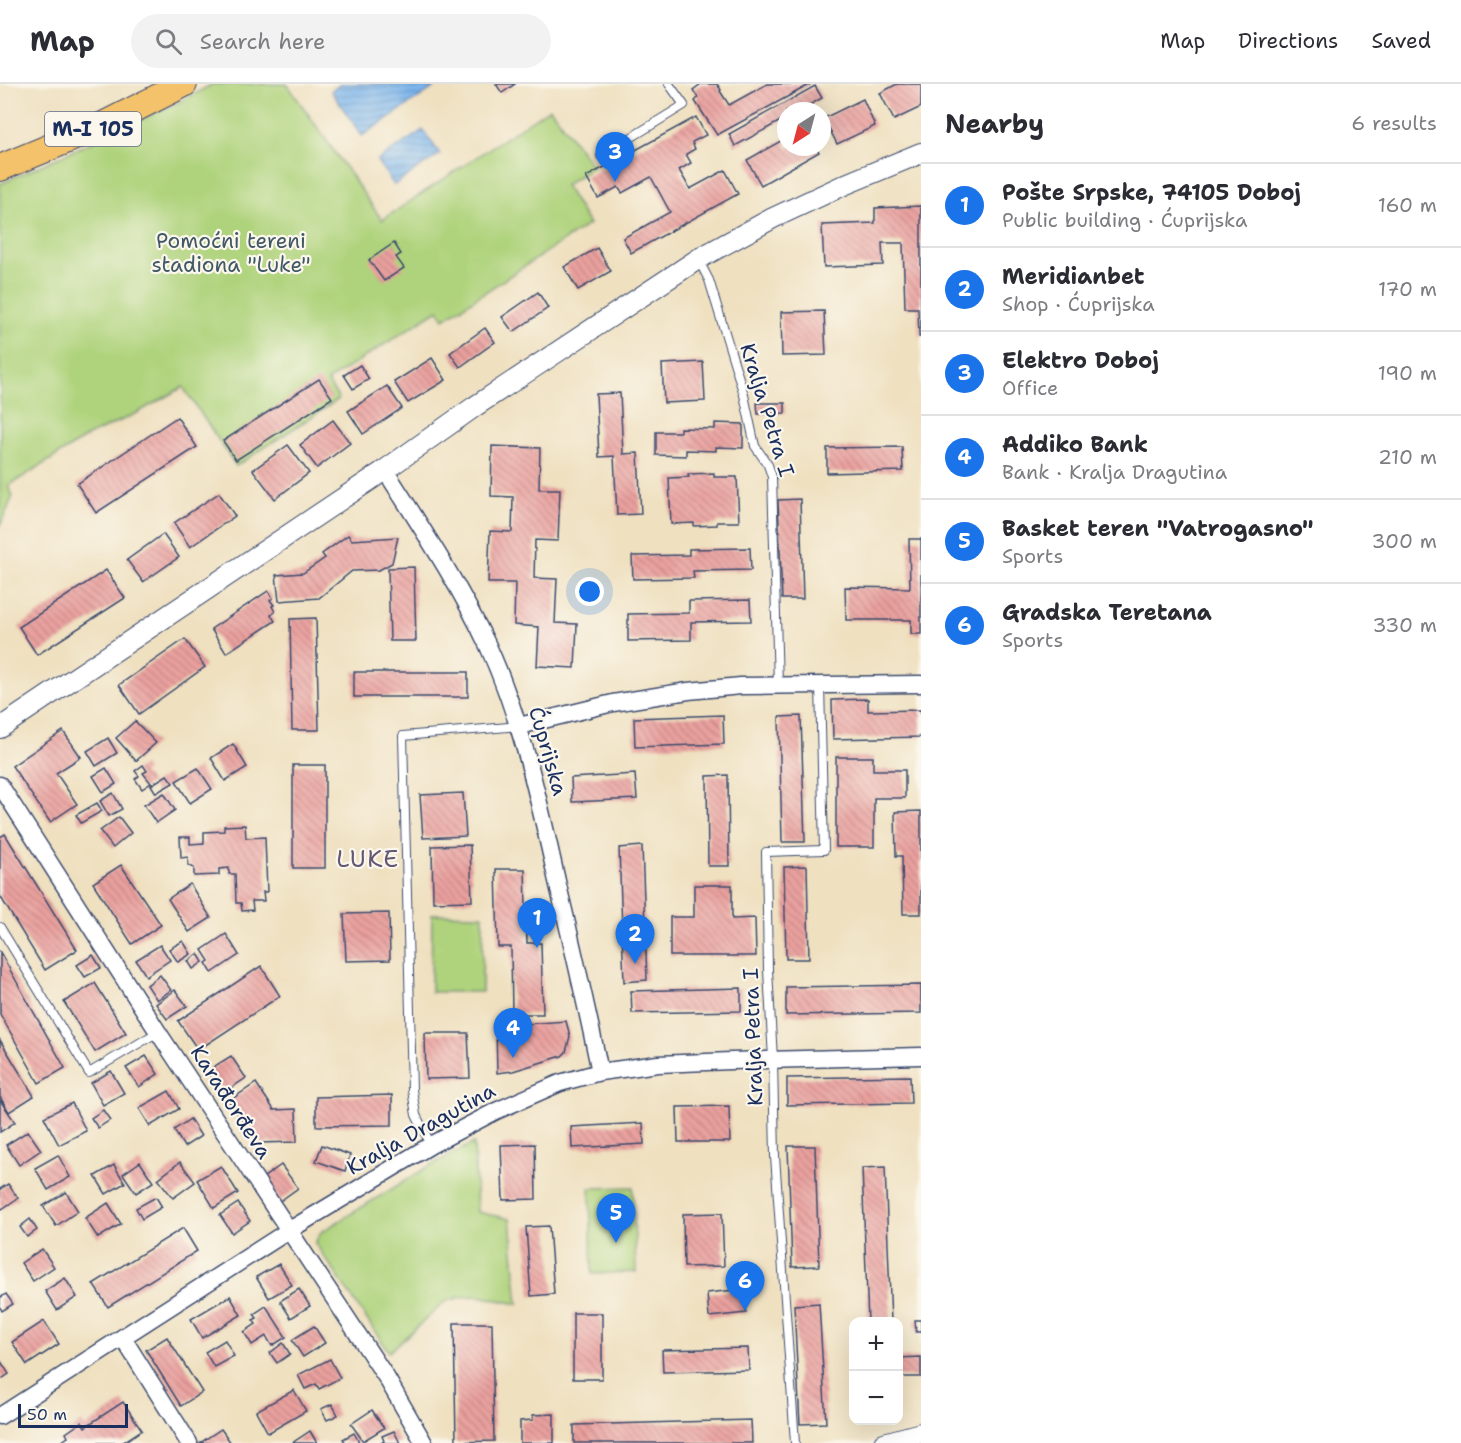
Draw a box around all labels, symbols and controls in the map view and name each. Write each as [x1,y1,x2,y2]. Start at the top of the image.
search box [131,14,551,68]
text: Map [30,22,95,60]
icon: search [152,25,185,58]
text: Search here [200,27,325,56]
text: Map [1160,27,1205,55]
text: Directions [1238,27,1338,55]
text: Saved [1371,27,1431,55]
north arrow [777,102,831,156]
text: Nearby [945,106,1044,141]
text: 6 results [1351,110,1437,136]
road number: M-I 105 [45,112,141,146]
pin: 3 [596,132,634,182]
text: Pošte Srpske, 74105 Doboj [1002,178,1301,207]
text: 1 [960,192,969,218]
text: 160 m [1378,192,1437,218]
text: Public building · Ćuprijska [1002,207,1247,233]
park label: Pomoćni tereni stadiona "Luke" [151,227,311,279]
text: Meridianbet [1002,262,1145,291]
text: 2 [958,276,972,302]
text: 170 m [1378,276,1437,302]
text: Shop · Ćuprijska [1002,291,1155,317]
street label: Kralja Petra I [733,340,801,480]
text: Elektro Doboj [1002,346,1159,375]
text: 3 [958,360,972,386]
text: 190 m [1378,360,1437,386]
text: Office [1002,375,1058,401]
text: Addiko Bank [1002,430,1148,459]
text: 4 [958,444,972,470]
text: 210 m [1378,444,1437,470]
text: Bank · Kralja Dragutina [1002,459,1227,485]
text: Basket teren "Vatrogasno" [1002,514,1314,543]
text: 5 [958,528,971,554]
text: 300 m [1371,528,1437,554]
text: Sports [1002,543,1063,569]
your location [575,577,604,606]
text: Gradska Teretana [1002,598,1212,627]
text: 6 [958,612,972,638]
text: 330 m [1373,612,1437,638]
text: Sports [1002,627,1063,653]
street label: Ćuprijska [522,703,575,799]
district label: LUKE [336,843,400,875]
pin: 1 [518,898,556,948]
pin: 2 [616,914,654,964]
street label: Kralja Petra I [737,967,769,1107]
pin: 4 [494,1008,532,1058]
street label: Karađorđeva [184,1040,278,1164]
street label: Kralja Dragutina [342,1076,500,1182]
pin: 5 [596,1194,636,1243]
pin: 6 [726,1262,764,1311]
map controls [849,1317,903,1425]
button: + [849,1317,903,1371]
button: − [849,1371,903,1425]
scale bar [18,1401,128,1428]
text: 50 m [27,1404,67,1425]

